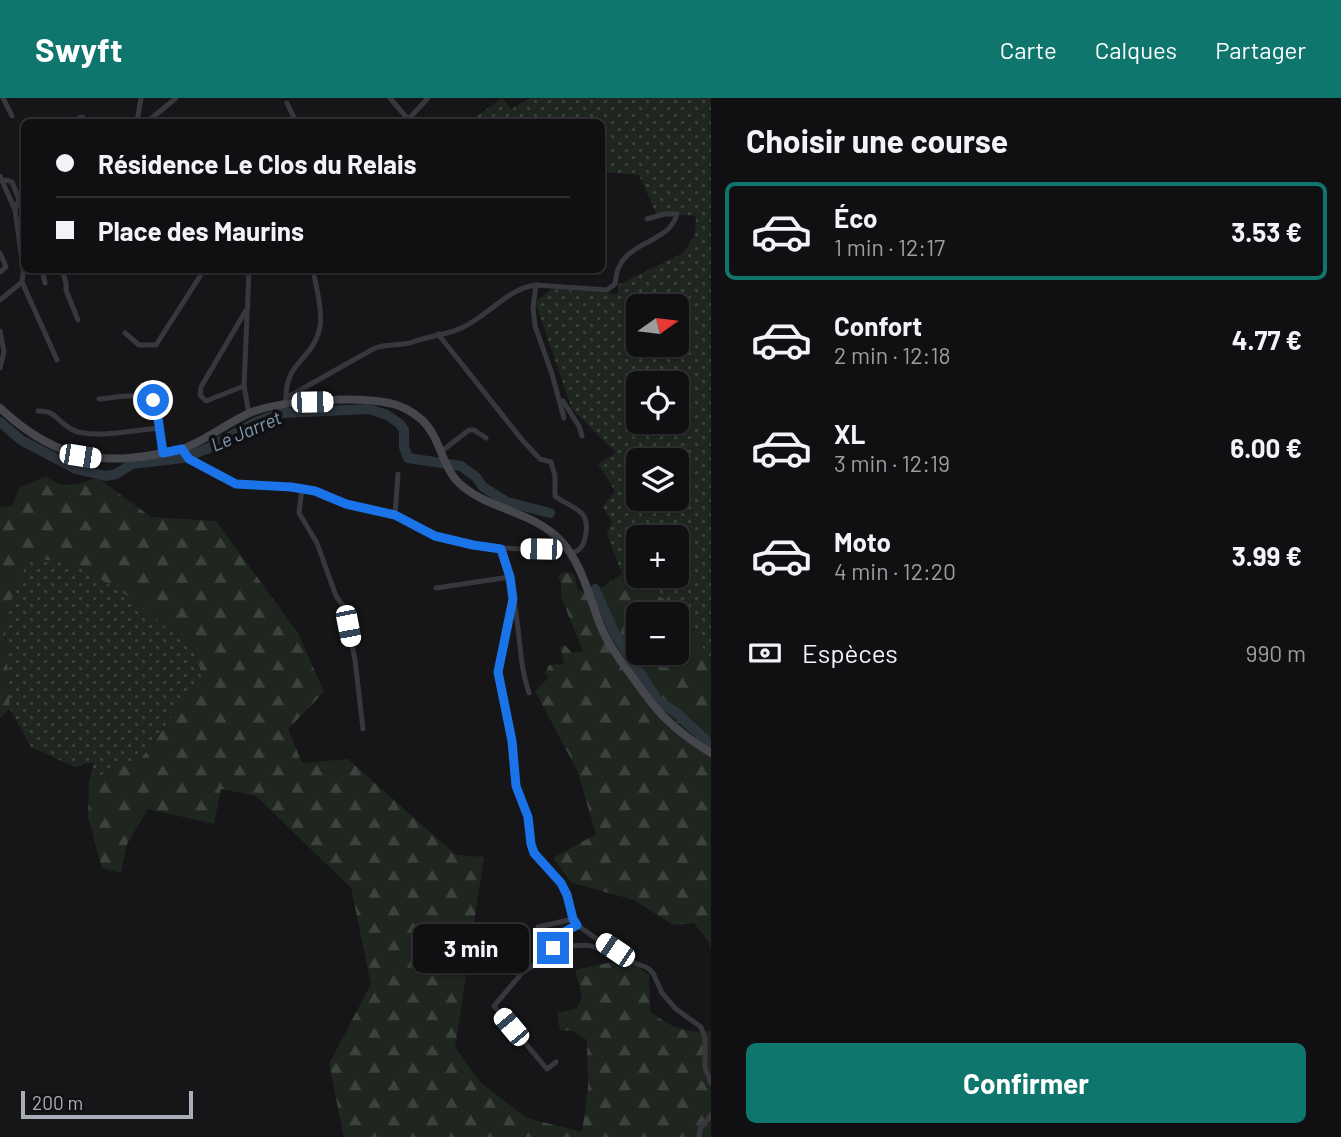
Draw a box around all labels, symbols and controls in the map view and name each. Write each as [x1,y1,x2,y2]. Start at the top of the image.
text: Swyft [35,29,122,69]
text: Carte [1000,35,1057,64]
text: Calques [1095,35,1177,64]
text: Partager [1215,35,1306,64]
text: Choisir une course [746,121,1008,159]
text: Résidence Le Clos du Relais [98,148,417,179]
icon: car [750,200,813,263]
text: Éco [834,202,877,233]
text: Place des Maurins [98,215,304,246]
text: 3.53 € [1231,216,1302,247]
text: 1 min · 12:17 [834,233,945,261]
north arrow [626,294,690,357]
map controls [626,294,689,665]
icon: car [750,308,813,371]
text: Confort [834,310,922,341]
text: 4.77 € [1232,324,1302,355]
text: 2 min · 12:18 [834,341,950,369]
button: locate [626,371,689,434]
route start [137,384,169,416]
car [291,391,334,413]
water label: Le Jarret [207,405,285,456]
icon: car [750,416,813,479]
text: XL [834,418,865,449]
text: 6.00 € [1230,432,1302,463]
car [58,442,103,470]
button: layers [626,448,689,511]
text: 3 min · 12:19 [834,449,950,477]
icon: car [750,524,813,587]
button: + [626,525,689,588]
text: Moto [834,526,891,557]
car [520,538,563,560]
text: 3.99 € [1232,540,1302,571]
text: 4 min · 12:20 [834,557,956,585]
button: − [626,602,689,665]
car [334,603,363,649]
icon: cash [746,634,784,672]
text: Espèces [802,637,898,668]
text: 990 m [1245,639,1306,667]
callout: 3 min [413,924,528,972]
car [592,930,639,970]
route end [537,932,569,964]
text: 3 min [444,934,498,962]
car [490,1004,533,1050]
button: Confirmer [746,1043,1306,1123]
scale bar [21,1088,192,1120]
text: 200 m [32,1091,83,1114]

